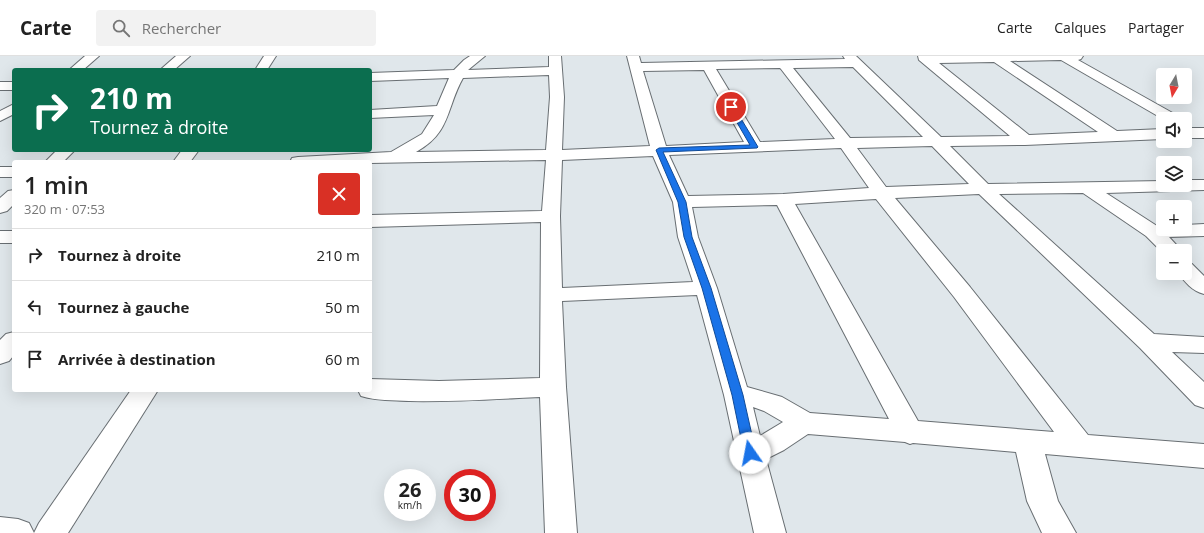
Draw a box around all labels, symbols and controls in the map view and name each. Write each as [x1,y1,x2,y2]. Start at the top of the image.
search box [96,10,376,46]
text: Carte [20,15,72,41]
icon: search [110,17,132,39]
text: Rechercher [142,18,221,38]
text: Carte [997,18,1032,37]
text: Calques [1054,18,1106,37]
text: Partager [1128,18,1184,37]
north arrow [1156,68,1192,104]
map controls [1156,68,1192,280]
text: 210 m [90,79,173,117]
icon: right [24,84,76,136]
pin [714,90,748,124]
icon: arrive [720,96,742,118]
button: sound [1156,112,1192,148]
text: Tournez à droite [90,115,228,139]
button: layers [1156,156,1192,192]
text: 1 min [24,168,89,201]
button: close [318,173,360,215]
text: 320 m · 07:53 [24,200,105,218]
button: + [1156,200,1192,236]
icon: right [24,244,46,266]
button: − [1156,244,1192,280]
text: Tournez à droite [58,245,181,265]
text: 210 m [316,245,360,265]
icon: left [24,296,46,318]
text: Tournez à gauche [58,297,189,317]
text: 50 m [325,297,360,317]
icon: arrive [24,348,46,370]
text: Arrivée à destination [58,349,216,369]
text: 60 m [325,349,360,369]
position arrow [729,432,771,474]
speed limit sign: 30 [444,469,496,521]
text: 26 [399,476,421,503]
text: km/h [398,498,422,512]

